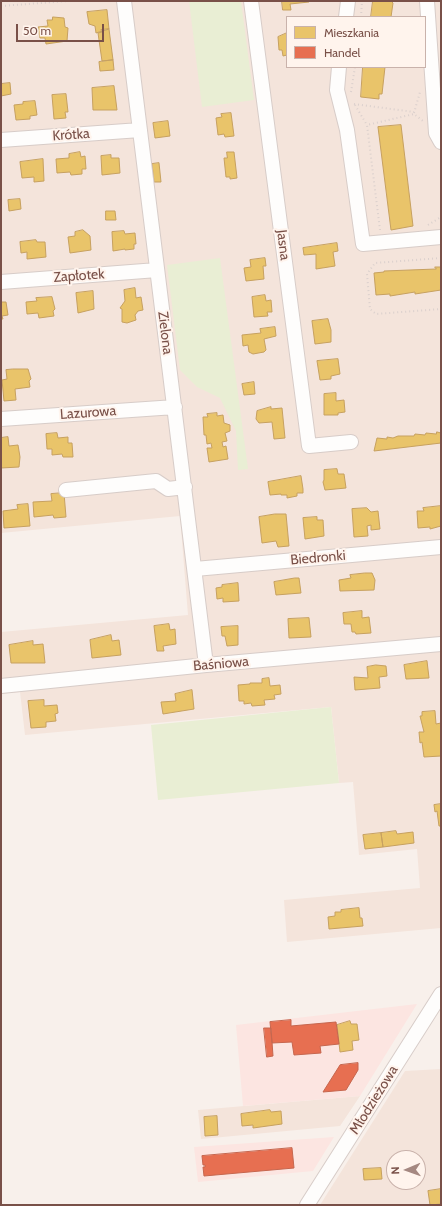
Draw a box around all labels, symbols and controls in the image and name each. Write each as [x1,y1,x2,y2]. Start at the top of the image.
scale bar [18,16,106,42]
legend [286,16,426,68]
text: 50 m [23,23,51,38]
text: Mieszkania [324,25,379,40]
text: Handel [324,45,360,60]
street label: Krótka [52,125,90,145]
street label: Jasna [273,229,293,261]
street label: Zapłotek [53,266,105,286]
street label: Zielona [154,311,176,355]
street label: Lazurowa [59,403,117,423]
street label: Biedronki [290,547,346,569]
street label: Baśniowa [192,653,250,675]
street label: Młodzieżowa [346,1063,402,1137]
north arrow [386,1150,426,1190]
text: N [388,1166,402,1175]

